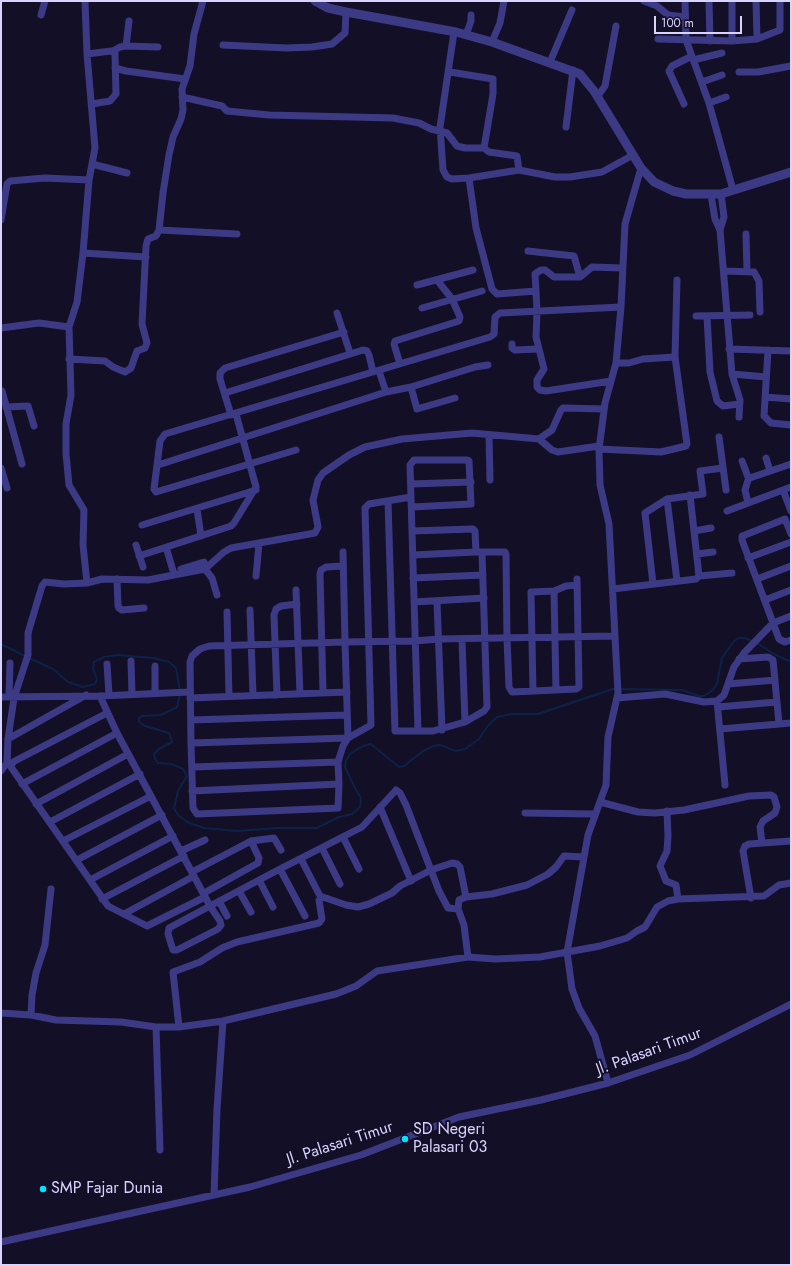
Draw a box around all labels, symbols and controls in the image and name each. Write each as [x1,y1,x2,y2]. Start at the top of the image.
scale bar [656,8,744,34]
text: 100 m [661,14,694,32]
street label: Jl. Palasari Timur [594,1024,704,1080]
street label: Jl. Palasari Timur [284,1118,396,1170]
place label: SD Negeri Palasari 03 [413,1120,487,1158]
marker: SD Negeri Palasari 03 [400,1134,410,1144]
place label: SMP Fajar Dunia [51,1179,163,1199]
marker: SMP Fajar Dunia [38,1184,48,1194]

